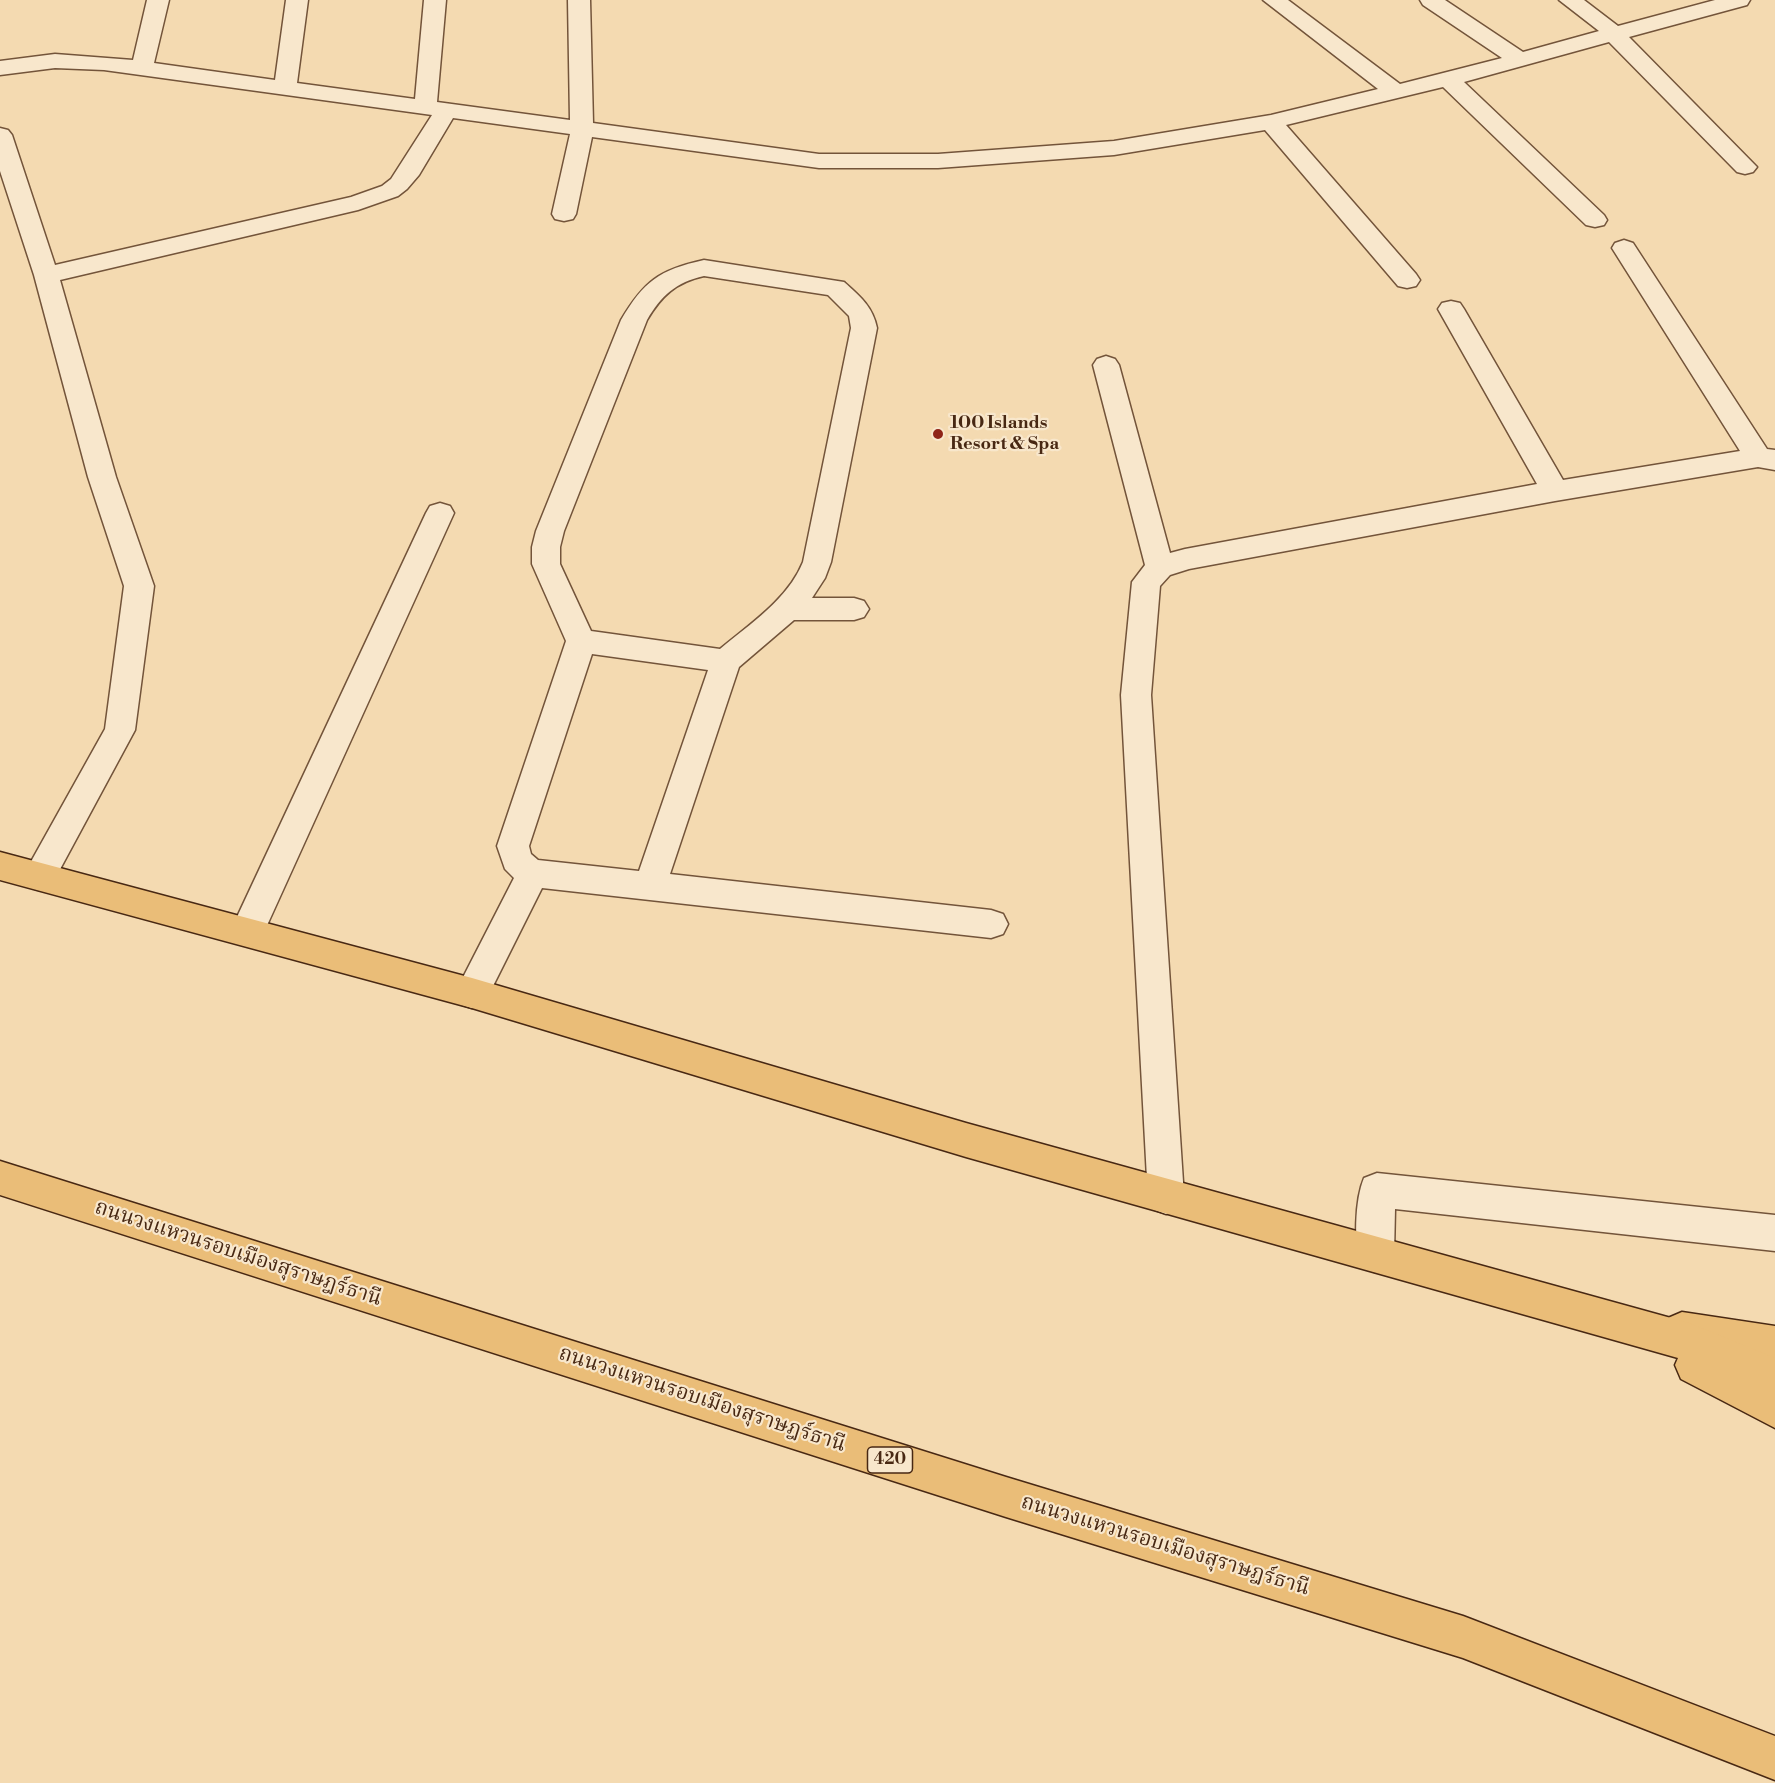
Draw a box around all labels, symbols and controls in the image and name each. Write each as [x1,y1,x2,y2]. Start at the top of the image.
place label: 100 Islands Resort & Spa [950,413,1059,456]
marker: 100 Islands Resort & Spa [931,427,945,441]
street label: ถนนวงแหวนรอบเมืองสุราษฎร์ธานี [91,1196,385,1312]
street label: ถนนวงแหวนรอบเมืองสุราษฎร์ธานี [555,1342,849,1458]
road number: 420 [868,1447,912,1473]
street label: ถนนวงแหวนรอบเมืองสุราษฎร์ธานี [1018,1490,1312,1602]

